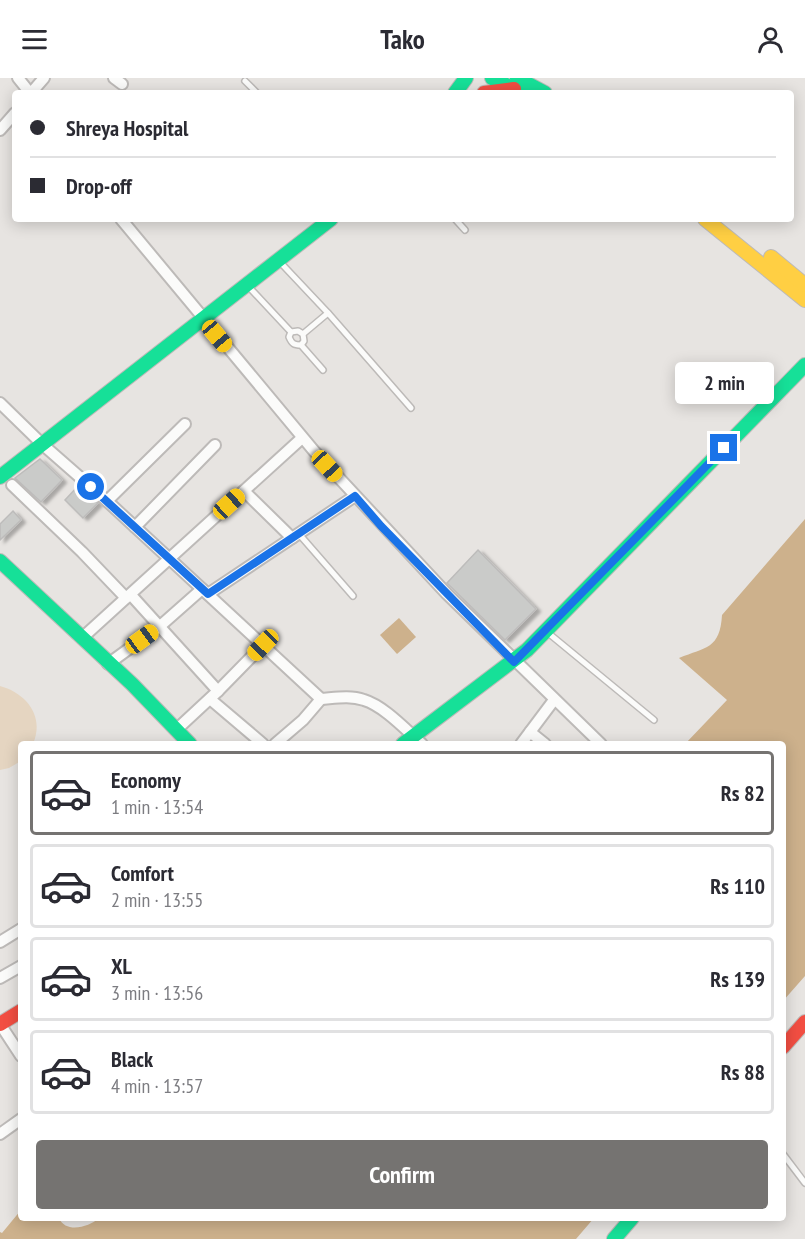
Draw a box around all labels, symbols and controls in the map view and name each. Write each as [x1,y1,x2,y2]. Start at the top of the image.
text: Tako [380,22,425,56]
icon: menu [18,23,51,56]
icon: person [754,23,787,56]
text: Shreya Hospital [66,114,188,142]
text: Drop-off [66,172,132,200]
car [199,316,235,356]
callout: 2 min [674,361,774,403]
text: 2 min [704,370,745,396]
route end [710,434,737,461]
car [308,447,346,485]
route start [77,473,104,500]
car [210,485,248,523]
car [122,621,162,657]
car [244,626,282,664]
icon: car [39,766,93,820]
text: Economy [111,766,181,794]
text: Rs 82 [721,779,765,807]
text: 1 min · 13:54 [111,794,203,820]
icon: car [39,859,93,913]
text: Comfort [111,859,174,887]
text: Rs 110 [710,872,765,900]
text: 2 min · 13:55 [111,887,203,913]
icon: car [39,952,93,1006]
text: XL [111,952,132,980]
text: Rs 139 [710,965,765,993]
text: 3 min · 13:56 [111,980,203,1006]
icon: car [39,1045,93,1099]
text: Black [111,1045,153,1073]
text: Rs 88 [721,1058,765,1086]
text: 4 min · 13:57 [111,1073,203,1099]
button: Confirm [36,1140,768,1209]

